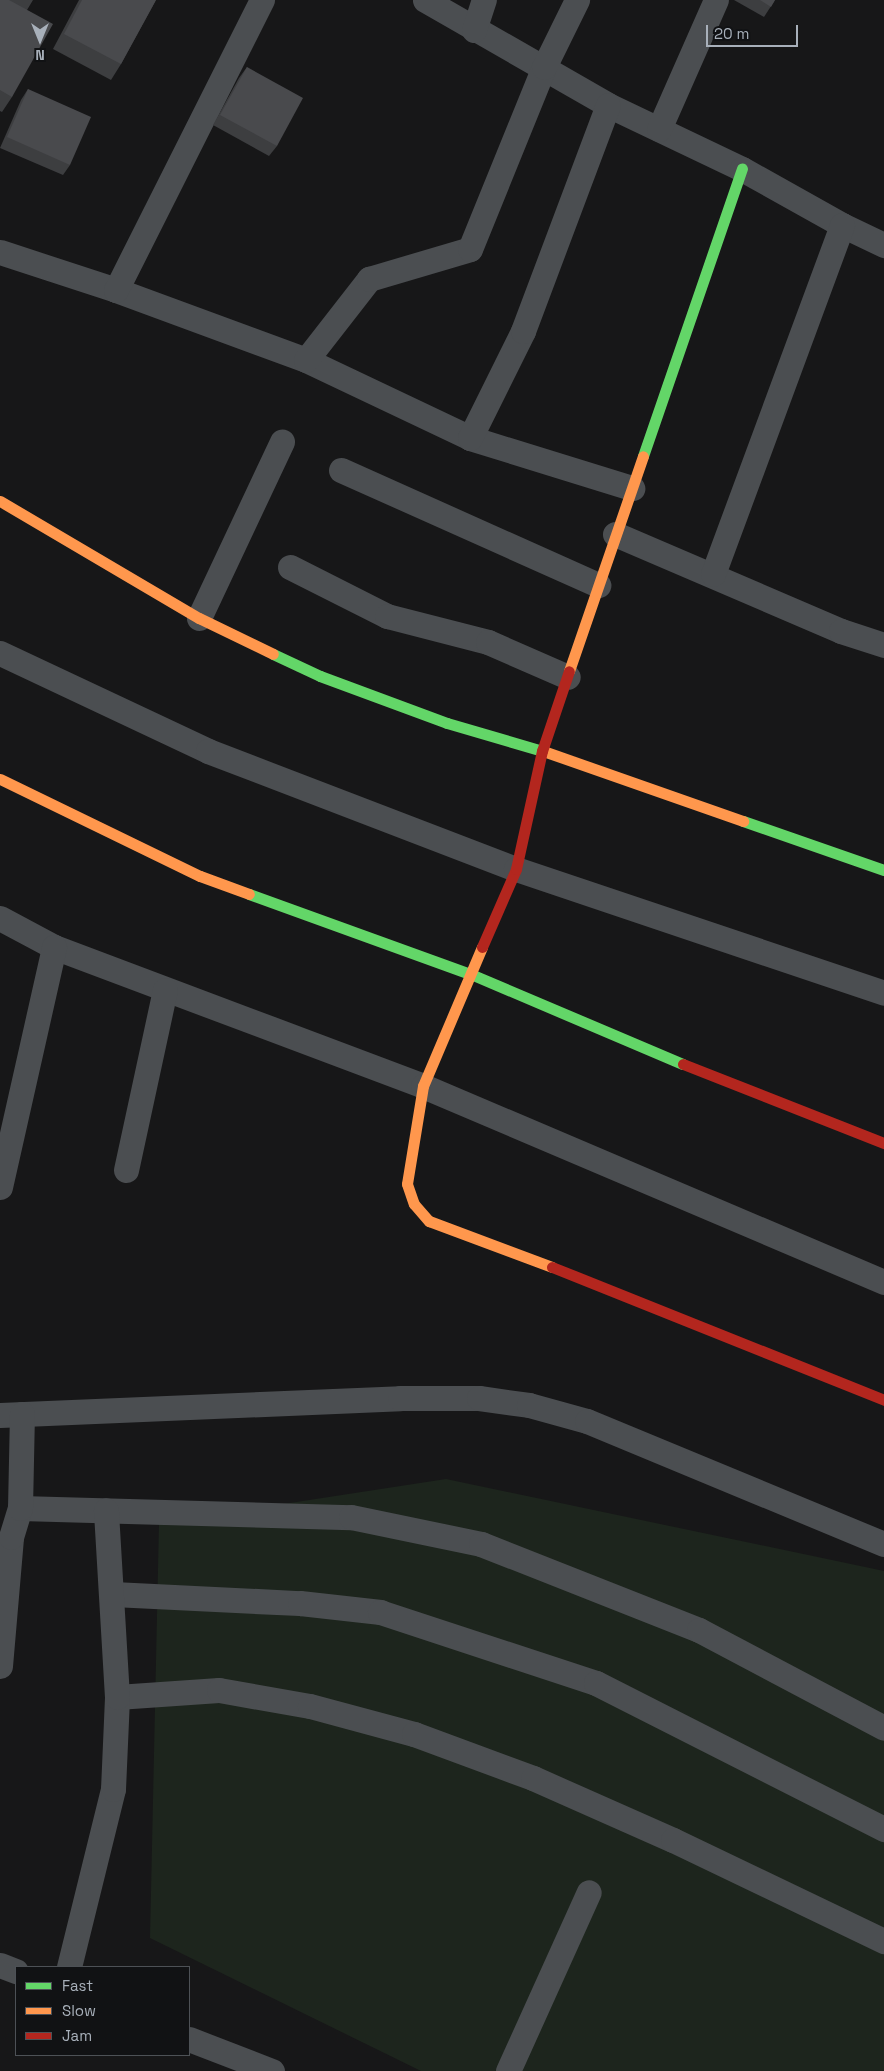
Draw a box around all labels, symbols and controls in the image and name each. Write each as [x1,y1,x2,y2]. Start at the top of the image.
north arrow [15,15,65,65]
scale bar [709,15,802,47]
text: 20 m [714,24,749,43]
text: N [35,46,45,64]
legend [15,1966,190,2056]
text: Fast [62,1976,93,1995]
text: Slow [62,2001,96,2020]
text: Jam [62,2026,92,2045]

